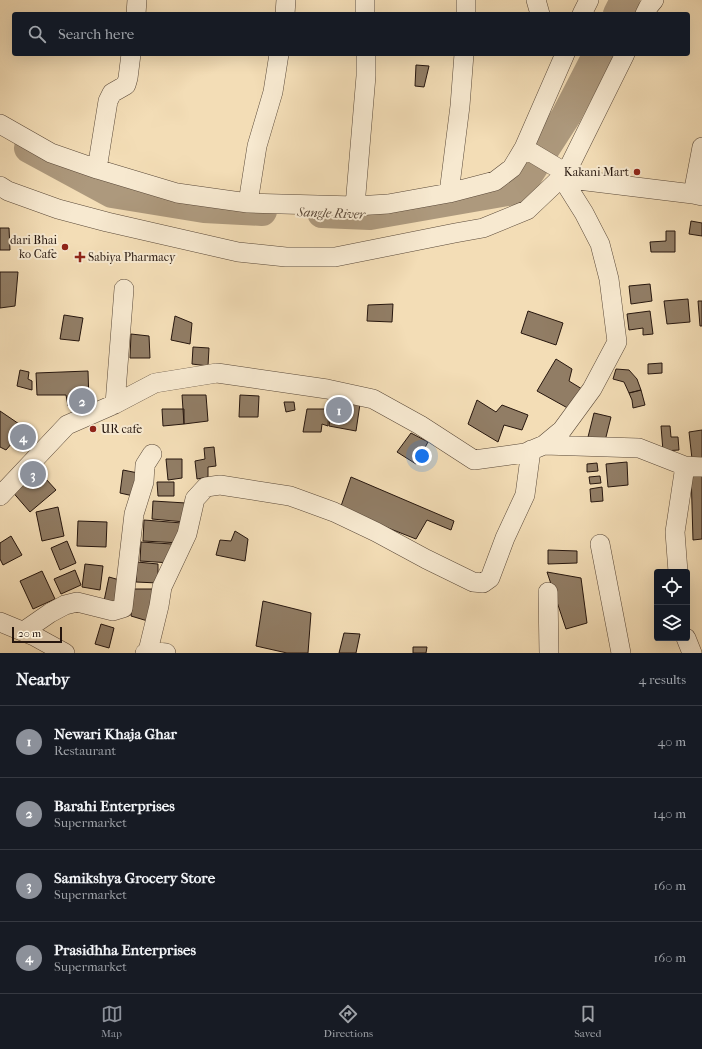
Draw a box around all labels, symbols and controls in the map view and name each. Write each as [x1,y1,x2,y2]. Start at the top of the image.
search box [12,12,690,56]
icon: search [26,23,48,45]
text: Search here [58,25,134,43]
place label: Kakani Mart [564,165,630,179]
marker: Kakani Mart [632,167,642,177]
water label: Sangle River [296,204,366,222]
place label: dari Bhai ko Cafe [10,233,57,261]
marker: dari Bhai ko Cafe [60,242,70,252]
place label: Sabiya Pharmacy [88,250,176,264]
marker: Sabiya Pharmacy [75,252,85,262]
pin: 2 [69,386,95,416]
pin: 1 [326,395,352,425]
pin: 4 [10,422,36,452]
place label: UR cafe [101,422,142,436]
marker: UR cafe [88,424,98,434]
your location [412,446,432,466]
pin: 3 [20,459,46,489]
map controls [654,569,690,641]
button: locate [654,569,690,605]
button: layers [654,605,690,641]
scale bar [12,625,62,644]
text: 20 m [18,627,41,640]
text: Nearby [16,669,70,689]
text: 4 results [639,672,686,687]
text: Newari Khaja Ghar [54,725,177,743]
text: 1 [27,734,31,749]
text: 40 m [658,734,686,749]
text: Restaurant [54,743,116,758]
text: Barahi Enterprises [54,797,175,815]
text: 2 [26,806,32,821]
text: 140 m [653,806,686,821]
text: Supermarket [54,815,127,830]
text: Samikshya Grocery Store [54,869,215,887]
text: 3 [26,878,32,893]
text: 160 m [654,878,686,893]
text: Supermarket [54,887,127,902]
text: Prasidhha Enterprises [54,941,196,959]
text: 4 [25,950,33,965]
text: 160 m [654,950,686,965]
text: Supermarket [54,959,127,974]
tab: Map [101,1003,123,1040]
tab: Directions [324,1003,373,1040]
tab: Saved [574,1003,601,1040]

